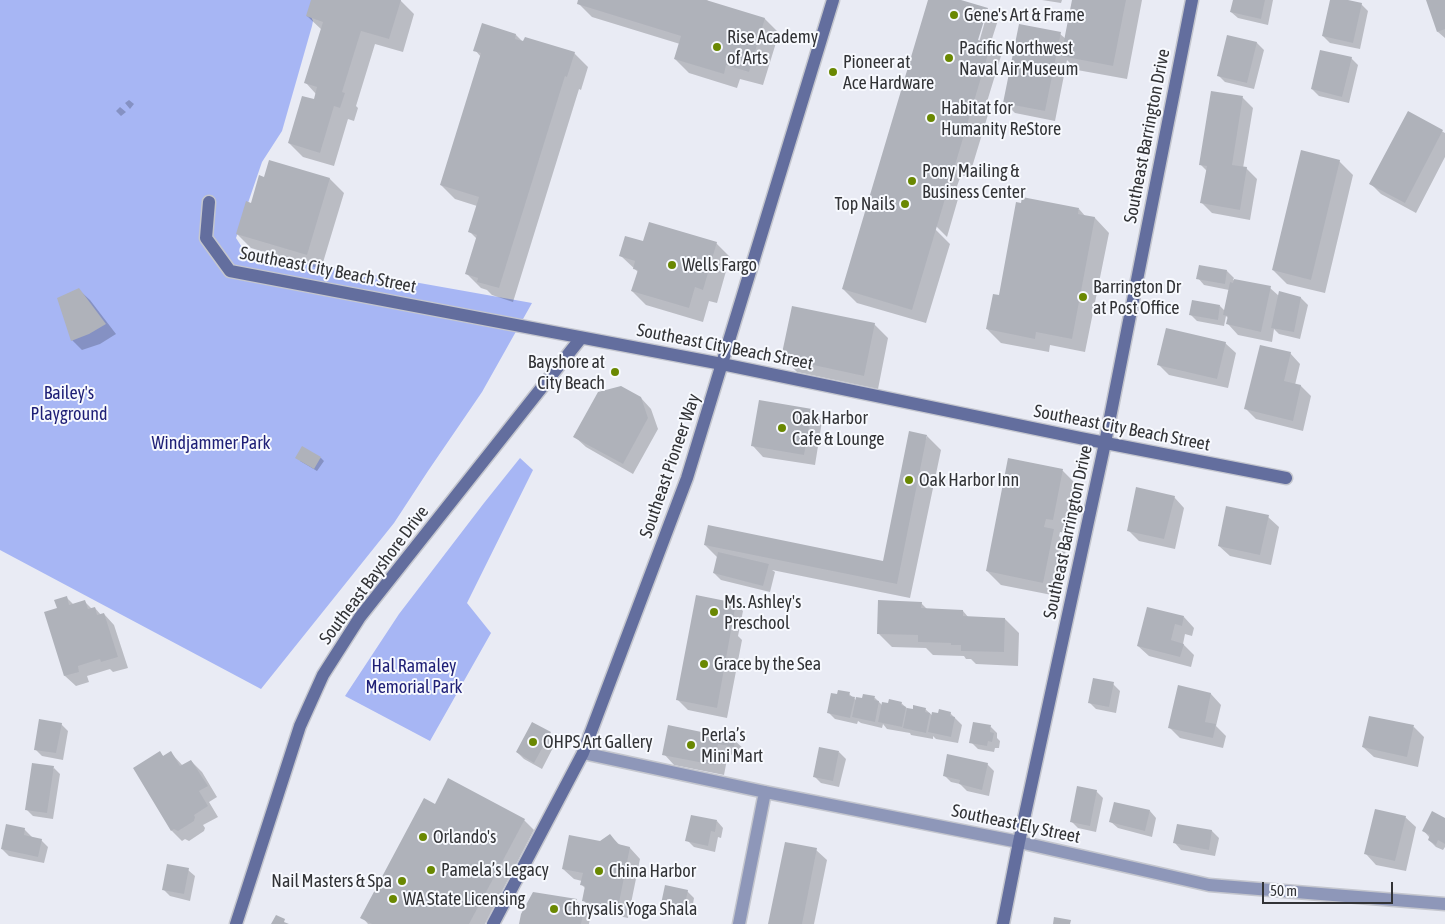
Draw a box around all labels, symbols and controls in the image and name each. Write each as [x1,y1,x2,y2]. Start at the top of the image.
place label: Gene's Art & Frame [964,4,1085,26]
marker: Gene's Art & Frame [948,9,960,21]
place label: Rise Academy of Arts [727,26,818,68]
place label: Pacific Northwest Naval Air Museum [959,37,1079,80]
marker: Rise Academy of Arts [711,41,723,53]
street label: Southeast Barrington Drive [1120,47,1174,225]
place label: Pioneer at Ace Hardware [843,51,934,94]
marker: Pacific Northwest Naval Air Museum [943,52,955,64]
marker: Pioneer at Ace Hardware [827,66,839,78]
place label: Habitat for Humanity ReStore [941,97,1061,140]
marker: Habitat for Humanity ReStore [925,112,937,124]
place label: Pony Mailing & Business Center [922,160,1025,202]
marker: Pony Mailing & Business Center [906,175,918,187]
place label: Top Nails [834,193,895,215]
marker: Top Nails [899,198,911,210]
street label: Southeast City Beach Street [238,242,418,298]
place label: Wells Fargo [682,254,757,276]
marker: Wells Fargo [666,259,678,271]
place label: Barrington Dr at Post Office [1093,276,1181,318]
marker: Barrington Dr at Post Office [1077,291,1089,303]
street label: Southeast City Beach Street [635,319,815,375]
place label: Bayshore at City Beach [528,351,605,394]
marker: Bayshore at City Beach [609,366,621,378]
park label: Bailey's Playground [31,382,107,424]
street label: Southeast Pioneer Way [635,391,705,541]
street label: Southeast City Beach Street [1032,400,1212,456]
place label: Oak Harbor Cafe & Lounge [792,407,884,449]
marker: Oak Harbor Cafe & Lounge [776,422,788,434]
park label: Windjammer Park [152,432,270,454]
street label: Southeast Barrington Drive [1039,443,1097,621]
place label: Oak Harbor Inn [919,469,1019,491]
marker: Oak Harbor Inn [903,474,915,486]
street label: Southeast Bayshore Drive [315,501,433,649]
place label: Ms. Ashley's Preschool [724,591,801,634]
marker: Ms. Ashley's Preschool [708,606,720,618]
place label: Grace by the Sea [714,653,821,675]
park label: Hal Ramaley Memorial Park [366,655,462,698]
marker: Grace by the Sea [698,658,710,670]
place label: Perla’s Mini Mart [701,724,763,766]
place label: OHPS Art Gallery [543,731,653,753]
marker: OHPS Art Gallery [527,736,539,748]
marker: Perla’s Mini Mart [685,739,697,751]
street label: Southeast Ely Street [950,800,1082,848]
place label: Orlando's [433,826,496,848]
marker: Orlando's [417,831,429,843]
place label: Pamela’s Legacy [441,859,549,881]
place label: China Harbor [609,860,696,882]
marker: Pamela’s Legacy [425,864,437,876]
marker: China Harbor [593,865,605,877]
place label: Nail Masters & Spa [271,870,392,892]
scale bar [1265,872,1396,904]
marker: Nail Masters & Spa [396,875,408,887]
text: 50 m [1270,882,1297,899]
place label: WA State Licensing [403,888,525,910]
marker: WA State Licensing [387,893,399,905]
place label: Chrysalis Yoga Shala [564,898,697,920]
marker: Chrysalis Yoga Shala [548,903,560,915]

